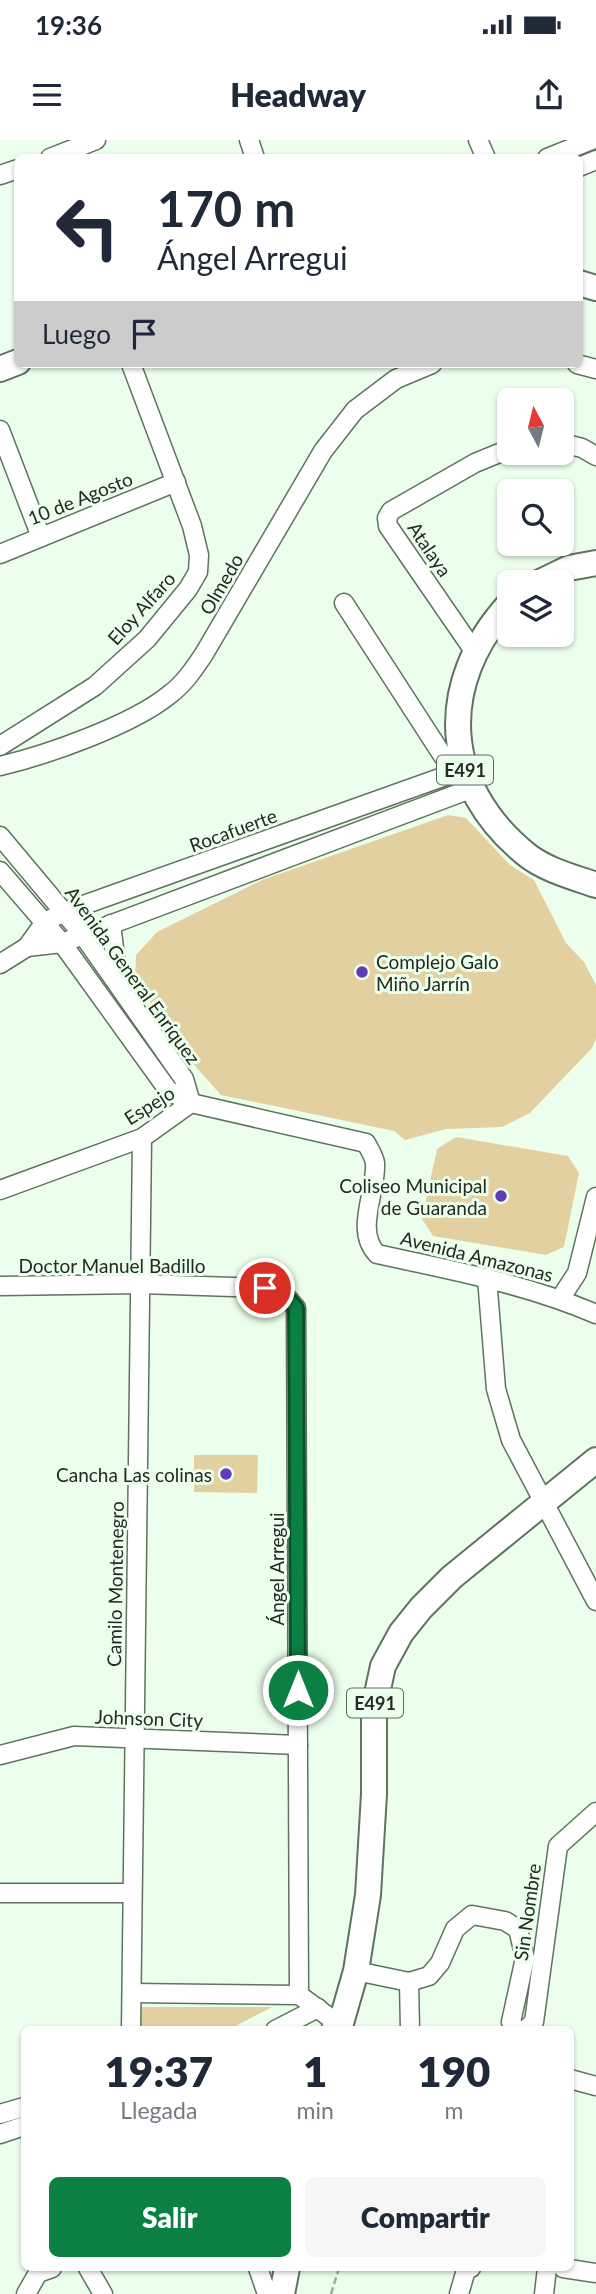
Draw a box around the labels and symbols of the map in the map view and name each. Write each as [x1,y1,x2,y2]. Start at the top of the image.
north arrow [497,388,574,466]
street label: 10 de Agosto [24,467,136,529]
street label: Atalaya [403,517,457,581]
street label: Olmedo [194,549,248,619]
street label: Eloy Alfaro [102,567,180,649]
road number: E491 [437,756,493,784]
street label: Rocafuerte [186,804,280,856]
street label: Avenida General Enríquez [61,882,205,1068]
place label: Complejo Galo Miño Jarrín [376,950,499,995]
marker: Complejo Galo Miño Jarrín [354,964,370,980]
street label: Espejo [120,1081,178,1129]
place label: Coliseo Municipal de Guaranda [339,1174,487,1219]
marker: Coliseo Municipal de Guaranda [493,1188,509,1204]
street label: Avenida Amazonas [398,1226,556,1286]
street label: Doctor Manuel Badillo [19,1254,205,1277]
pin [235,1258,295,1318]
place label: Cancha Las colinas [56,1463,212,1486]
marker: Cancha Las colinas [218,1466,234,1482]
street label: Camilo Montenegro [102,1501,128,1667]
street label: Ángel Arregui [265,1512,288,1626]
position arrow [261,1653,335,1727]
road number: E491 [347,1688,403,1718]
street label: Johnson City [95,1705,204,1731]
street label: Sin Nombre [509,1862,545,1962]

